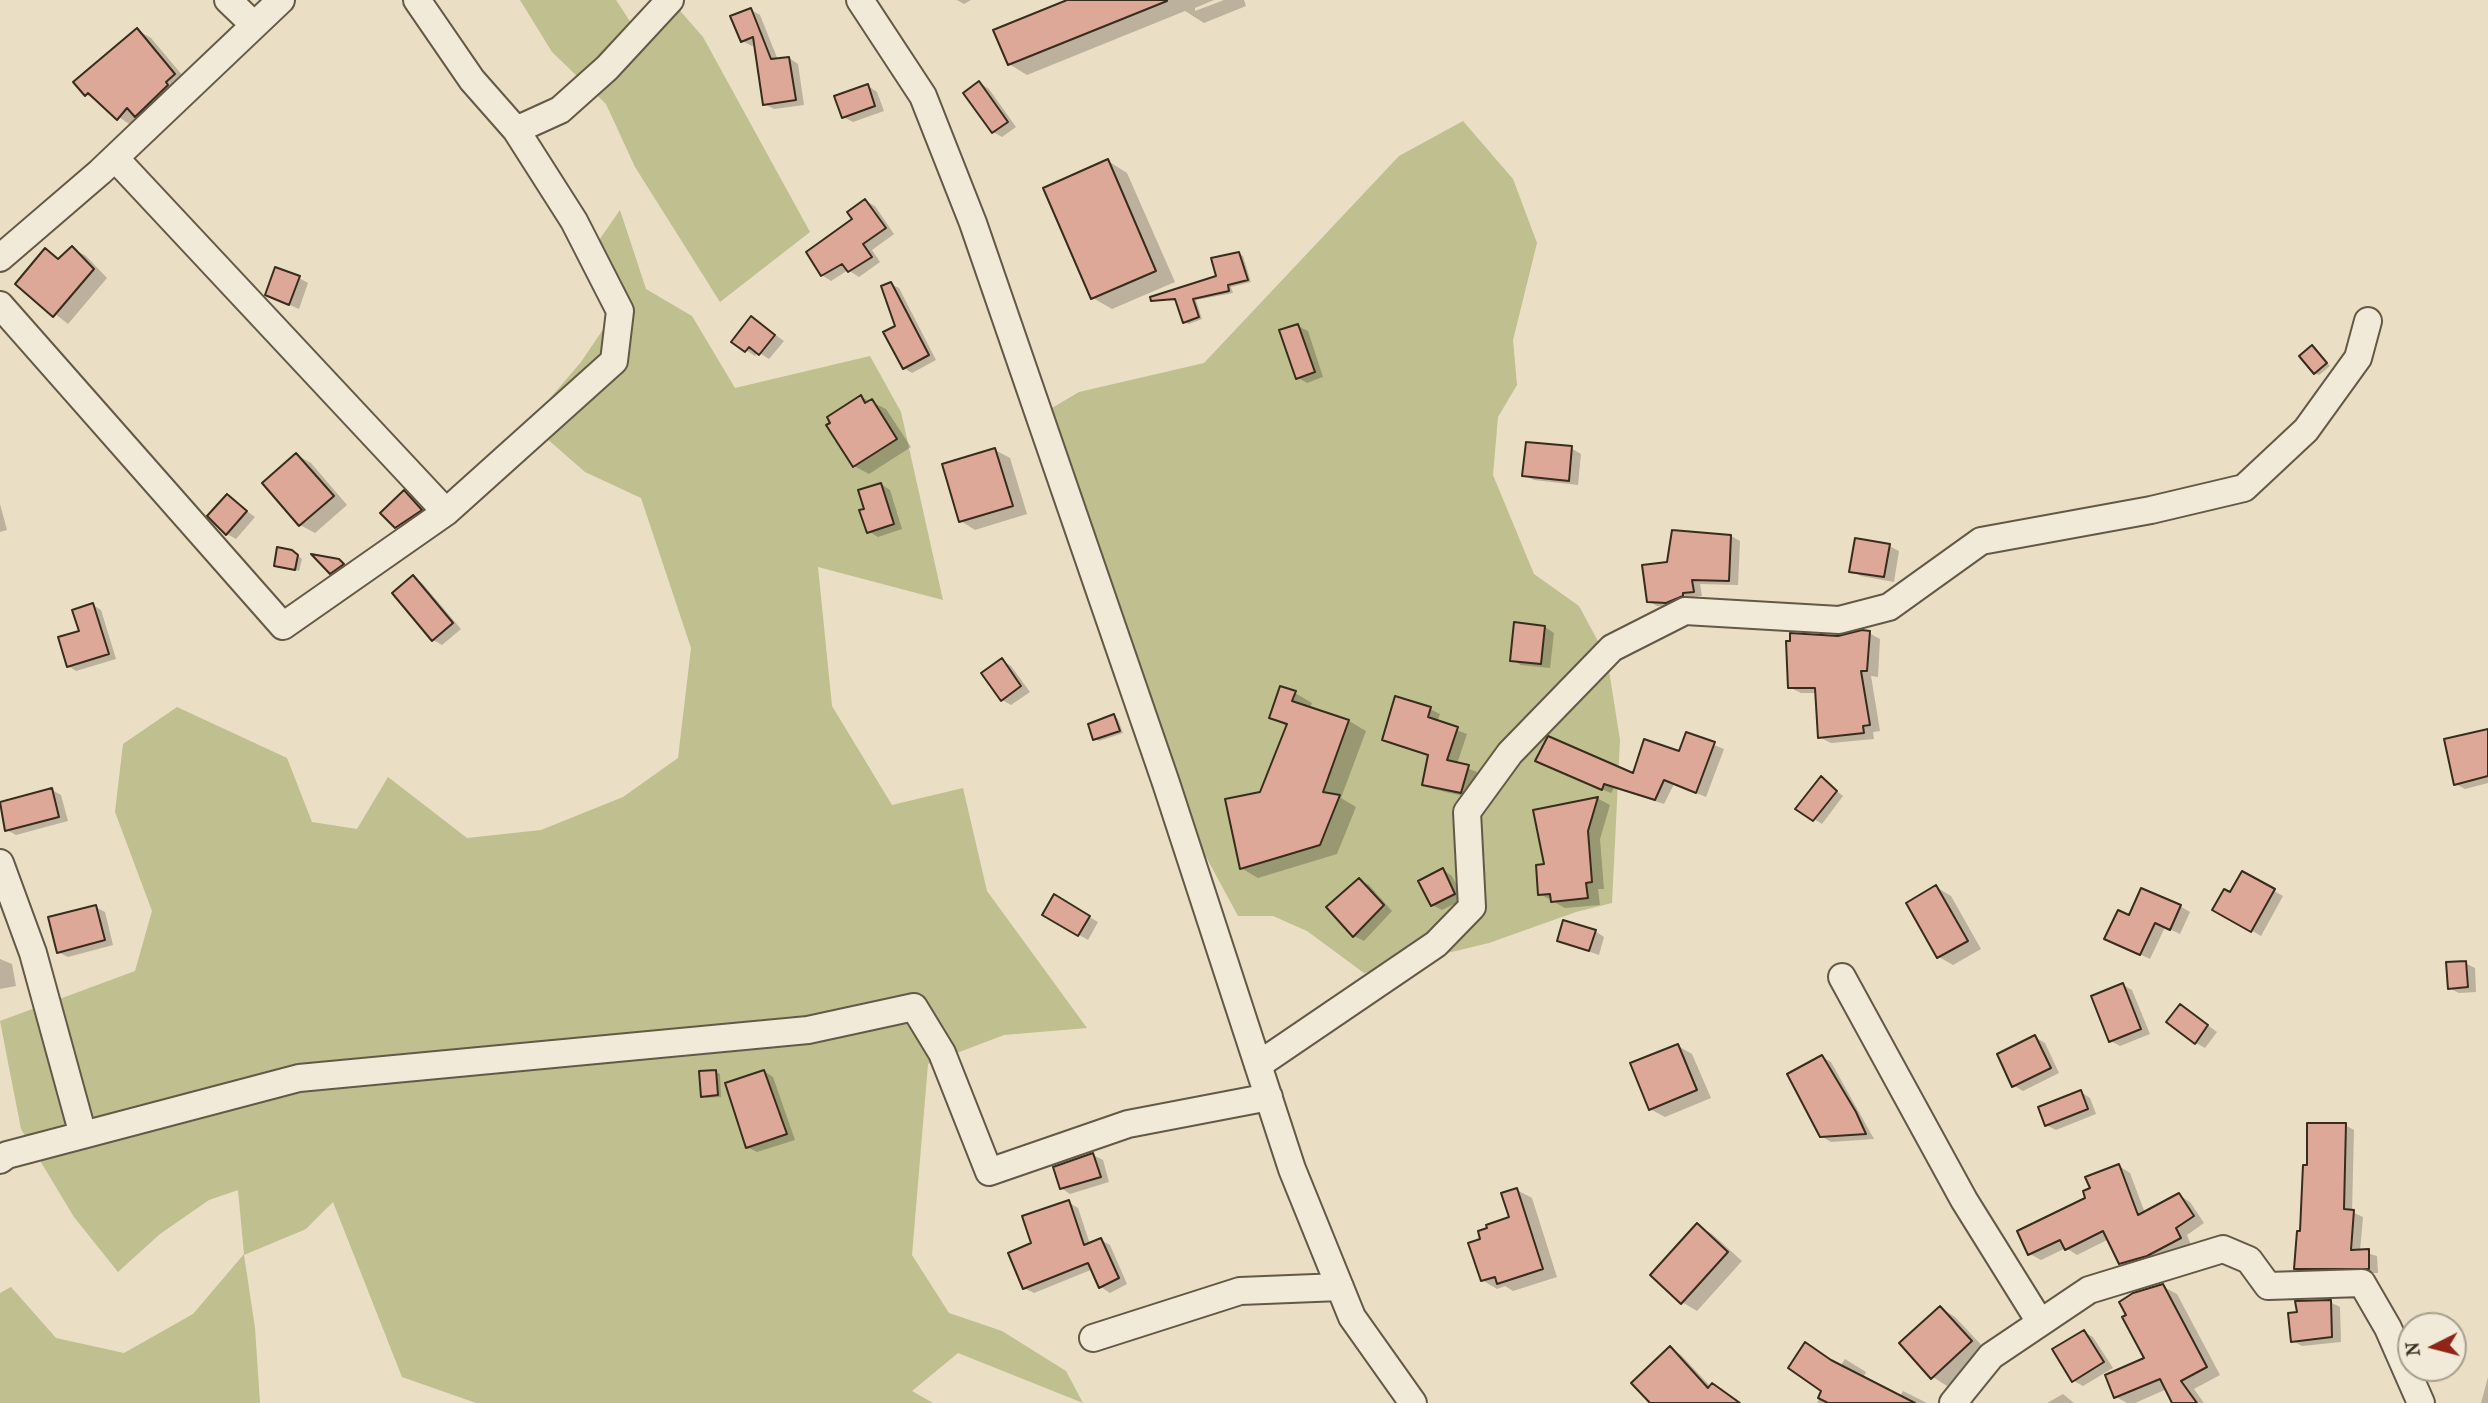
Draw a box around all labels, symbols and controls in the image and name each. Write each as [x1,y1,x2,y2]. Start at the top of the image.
north arrow [2397,1312,2467,1382]
text: N [2401,1341,2425,1357]

